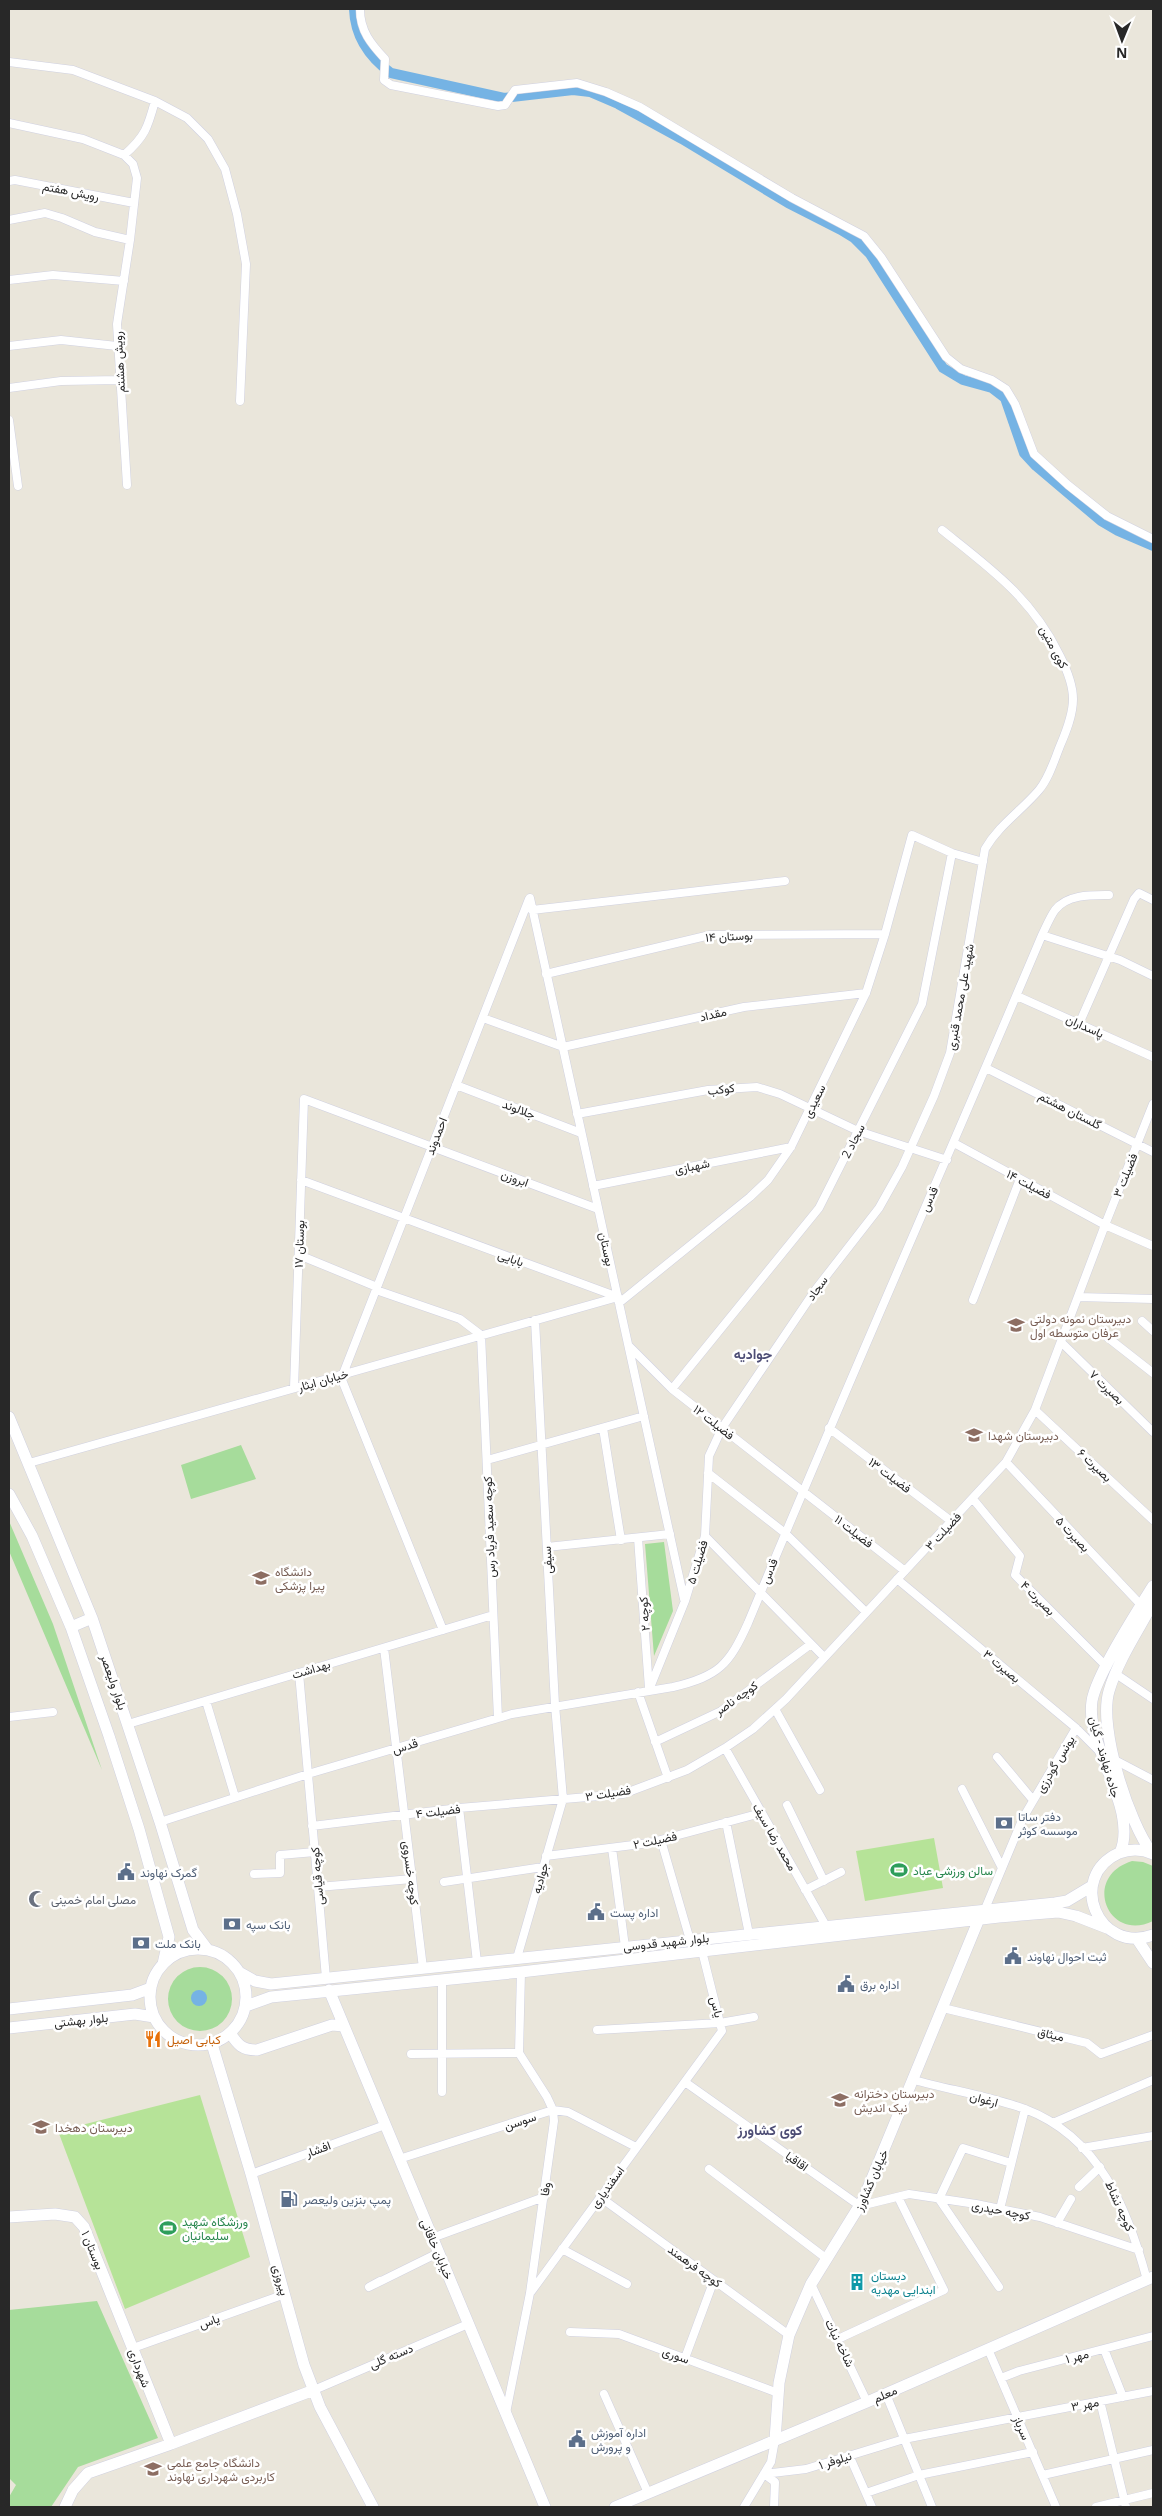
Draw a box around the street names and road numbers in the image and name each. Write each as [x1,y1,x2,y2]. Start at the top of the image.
street label: رویش هفتم [41,177,101,205]
street label: رویش هشتم [109,331,129,393]
street label: کوی متین [1036,623,1072,671]
street label: بوستان ۱۴ [705,926,753,946]
street label: شهید علی محمد قنبری [942,942,978,1052]
street label: مقداد [698,1003,728,1025]
street label: پاسداران [1063,1010,1107,1042]
street label: کوکب [706,1079,736,1099]
street label: سعیدی [799,1081,829,1121]
street label: گلستان هشتم [1036,1087,1104,1133]
street label: جلالوند [500,1095,538,1123]
street label: احمدوند [421,1115,451,1157]
street label: سجاد 2 [837,1121,869,1161]
street label: فضیلت ۳ [1108,1150,1142,1200]
street label: شهبازی [673,1154,711,1178]
street label: ابروزن [499,1165,531,1191]
street label: فضیلت ۱۴ [1004,1165,1054,1203]
street label: قدس [916,1184,942,1214]
street label: بوستان ۱۷ [290,1220,308,1268]
street label: بوستان [595,1231,619,1267]
street label: بابایی [496,1245,526,1271]
street label: سجاد [802,1272,832,1304]
street label: خیابان ایثار [295,1365,350,1396]
street label: بصیرت ۷ [1086,1366,1128,1408]
street label: فضیلت ۱۲ [690,1401,738,1443]
street label: بصیرت ۶ [1074,1444,1116,1486]
street label: فضیلت ۱۳ [865,1453,915,1497]
street label: کوچه سعید فریاد رس [479,1476,499,1578]
street label: فضیلت ۳ [921,1508,965,1554]
street label: فضیلت ۱۱ [831,1510,877,1552]
street label: بصیرت ۵ [1052,1512,1094,1556]
street label: فضیلت ۵ [682,1538,712,1586]
street label: سیفی [538,1546,556,1574]
street label: قدس [756,1556,782,1586]
street label: بصیرت ۴ [1017,1577,1059,1619]
street label: کوچه ۲ [634,1596,654,1632]
street label: بصیرت ۳ [980,1645,1024,1687]
street label: بلوار ولیعصر [96,1651,131,1712]
street label: بهداشت [290,1655,332,1683]
street label: کوچه ناصر [710,1677,761,1720]
street label: جاده نهاوند - گیان [1085,1714,1125,1800]
street label: یونس گودرزی [1031,1732,1079,1796]
street label: قدس [390,1734,420,1758]
street label: فضیلت ۳ [584,1781,632,1805]
street label: فضیلت ۴ [415,1800,461,1822]
street label: محمد رضا سیف [749,1800,801,1874]
street label: فضیلت ۲ [631,1827,679,1853]
street label: کوچه خسروی [399,1840,423,1906]
street label: کوچه قیاسی [306,1846,328,1906]
street label: جوادیه [527,1860,553,1896]
street label: بلوار شهید قدوسی [622,1929,710,1955]
street label: یاس [706,1995,728,2020]
street label: بلوار بهشتی [53,2009,109,2031]
street label: میثاق [1036,2023,1066,2045]
street label: ارغوان [968,2087,1000,2111]
street label: سوسن [502,2108,538,2134]
street label: افشار [302,2137,333,2162]
street label: اقاقیا [782,2147,812,2175]
street label: خیابان کشاورز [850,2147,892,2214]
street label: اسفندیاری [586,2163,628,2211]
street label: کوچه نشاط [1101,2178,1139,2234]
street label: وفا [536,2181,554,2197]
street label: کوچه حیدری [970,2196,1032,2224]
street label: خیابان خاقانی [417,2216,457,2282]
street label: بوستان ۱ [77,2228,109,2272]
street label: کوچه فرهمند [665,2241,725,2291]
street label: پیروزی [269,2263,293,2297]
street label: یاس [196,2309,222,2333]
street label: شاخه نبات [821,2316,859,2370]
street label: دسته گلی [366,2339,416,2373]
street label: سوری [660,2342,692,2368]
street label: مهر ۱ [1063,2345,1091,2367]
street label: شهرداری [125,2346,155,2390]
street label: معلم [870,2381,900,2407]
street label: مهر ۳ [1070,2393,1100,2415]
street label: سرباز [1009,2412,1035,2443]
street label: نیلوفر ۱ [816,2447,854,2473]

